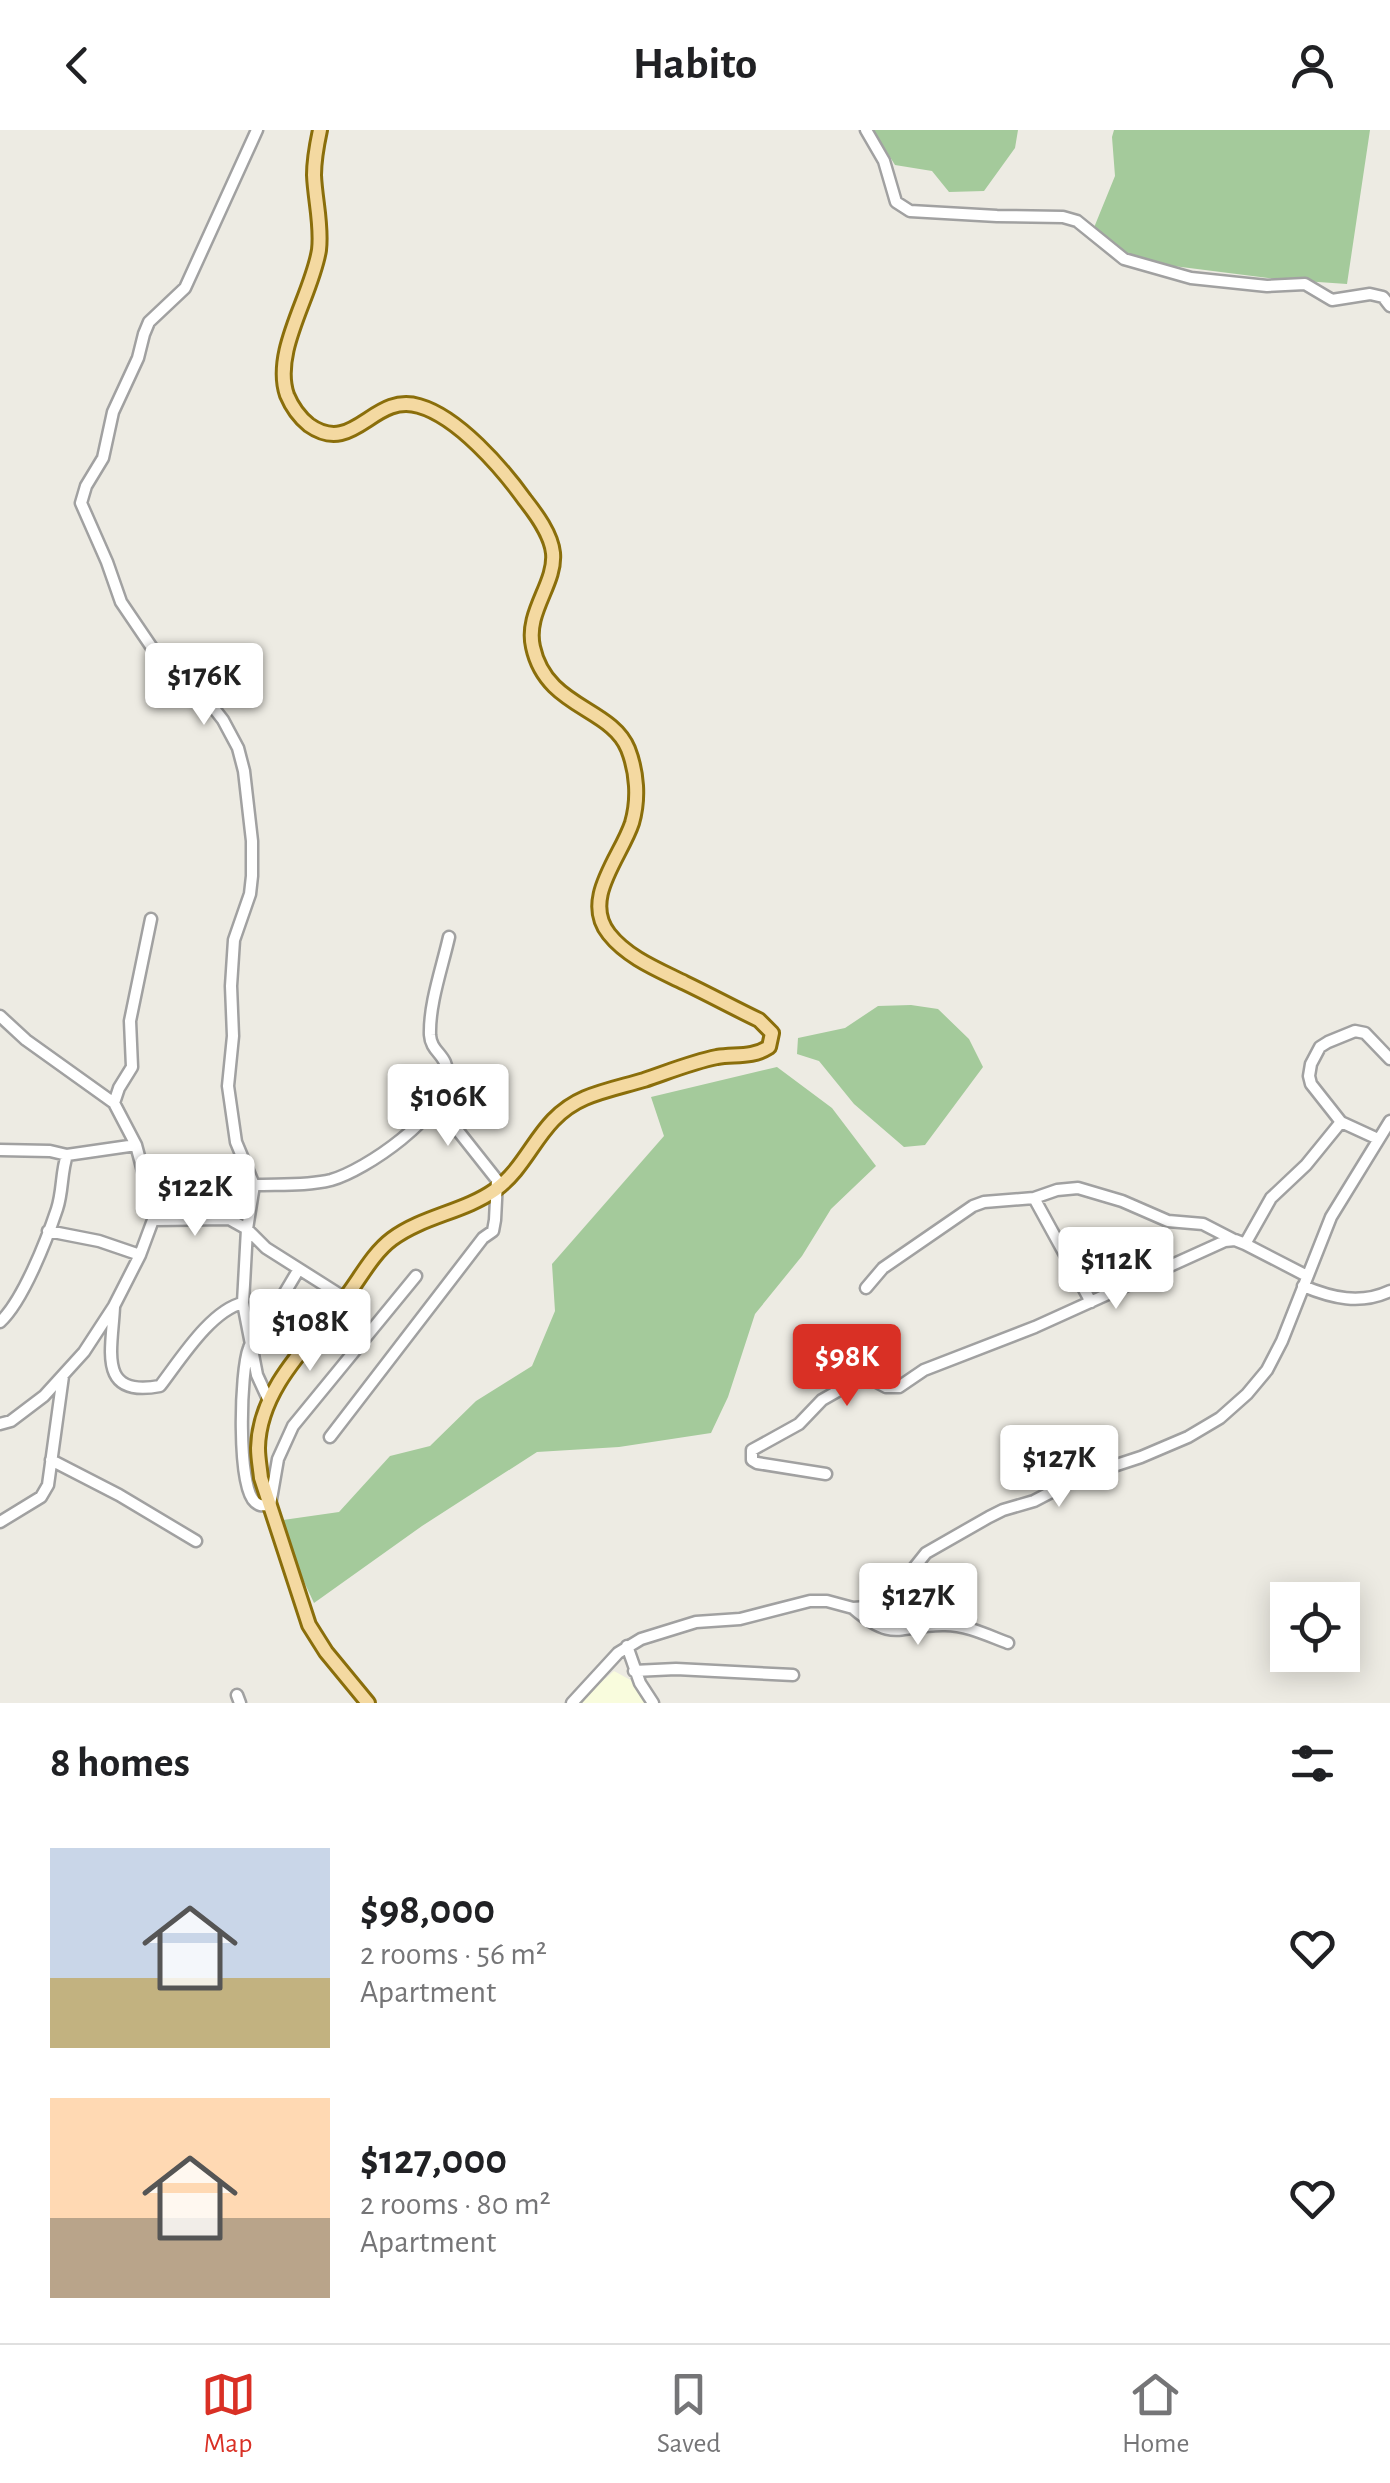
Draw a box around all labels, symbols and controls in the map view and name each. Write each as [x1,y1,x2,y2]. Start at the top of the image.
icon: back [50,38,105,93]
icon: person [1285,38,1340,93]
text: Habito [633,42,757,87]
pin: $176K [134,643,274,728]
text: $176K [167,659,241,691]
pin: $106K [378,1064,518,1149]
text: $106K [410,1080,486,1112]
pin: $122K [125,1154,265,1239]
text: $122K [158,1170,232,1202]
pin: $112K [1046,1227,1186,1312]
text: $112K [1080,1243,1152,1275]
pin: $108K [240,1289,380,1374]
text: $108K [271,1305,349,1337]
pin: $98K [788,1324,906,1409]
text: $98K [815,1340,879,1372]
pin: $127K [989,1425,1129,1510]
text: $127K [1022,1441,1096,1473]
pin: $127K [848,1563,988,1648]
text: $127K [881,1579,955,1611]
map controls [1270,1582,1360,1672]
button: locate [1270,1582,1360,1672]
icon: filters [1285,1736,1340,1791]
text: 8 homes [50,1742,190,1784]
icon: home [130,1888,250,2008]
text: $98,000 [360,1889,495,1931]
icon: heart [1285,1921,1340,1976]
text: 2 rooms · 56 m² [360,1938,547,1970]
text: Apartment [360,1976,496,2008]
icon: home [130,2138,250,2258]
text: $127,000 [360,2139,507,2181]
icon: heart [1285,2171,1340,2226]
text: 2 rooms · 80 m² [360,2188,551,2220]
text: Apartment [360,2226,496,2258]
tab: Map [201,2367,256,2461]
tab: Saved [657,2367,721,2461]
tab: Home [1122,2367,1189,2461]

